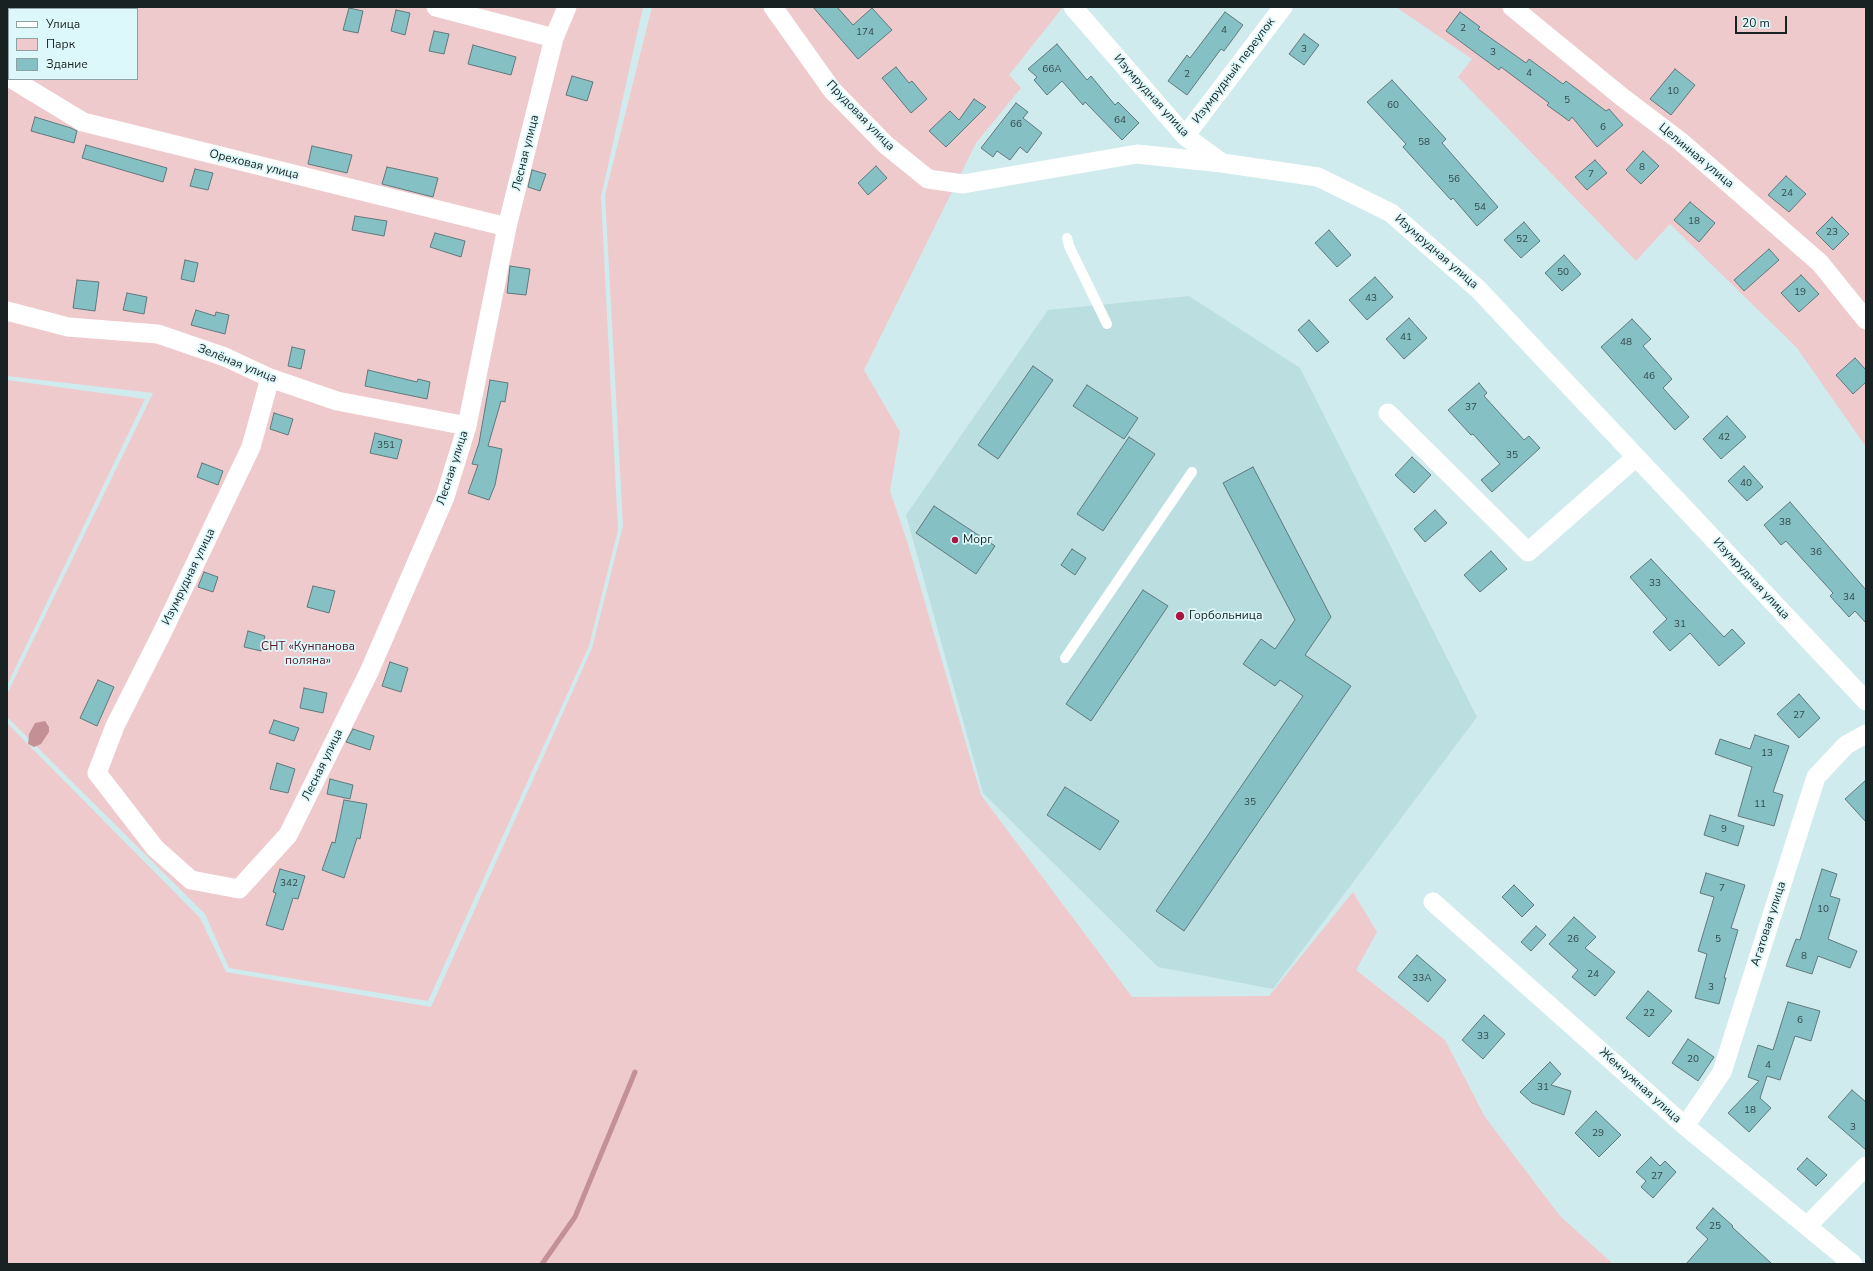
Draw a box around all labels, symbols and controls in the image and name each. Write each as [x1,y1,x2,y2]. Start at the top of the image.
legend [8,8,138,80]
scale bar [1737,8,1789,34]
street label: Изумрудный переулок [1190,15,1278,127]
text: 20 m [1742,15,1770,31]
text: Улица [46,16,80,32]
house number: 2 [1460,23,1466,35]
house number: 4 [1221,25,1227,37]
house number: 174 [856,27,874,39]
text: Парк [46,36,75,52]
house number: 3 [1301,44,1307,56]
house number: 3 [1490,47,1496,59]
street label: Изумрудная улица [1110,52,1192,140]
text: Здание [46,56,88,72]
house number: 66А [1042,64,1062,76]
house number: 4 [1526,68,1532,80]
house number: 2 [1184,69,1190,81]
street label: Прудовая улица [823,78,897,154]
house number: 10 [1667,86,1679,98]
house number: 5 [1564,95,1570,107]
house number: 60 [1387,100,1399,112]
street label: Лесная улица [510,114,542,192]
house number: 64 [1114,115,1126,127]
house number: 66 [1010,119,1022,131]
street label: Целинная улица [1656,120,1736,192]
house number: 6 [1600,122,1606,134]
house number: 58 [1418,137,1430,149]
street label: Ореховая улица [208,147,300,183]
house number: 8 [1639,162,1645,174]
house number: 7 [1588,169,1594,181]
house number: 56 [1448,174,1460,186]
house number: 24 [1781,188,1793,200]
house number: 54 [1474,202,1486,214]
street label: Изумрудная улица [1391,212,1481,292]
house number: 18 [1688,216,1700,228]
house number: 23 [1826,227,1838,239]
house number: 52 [1516,234,1528,246]
house number: 50 [1557,267,1569,279]
house number: 19 [1794,287,1806,299]
house number: 43 [1365,293,1377,305]
house number: 41 [1400,332,1412,344]
house number: 48 [1620,337,1632,349]
street label: Зелёная улица [195,342,279,386]
house number: 46 [1643,371,1655,383]
house number: 37 [1465,402,1477,414]
street label: Лесная улица [434,429,472,507]
house number: 42 [1718,432,1730,444]
house number: 351 [377,440,395,452]
house number: 35 [1506,450,1518,462]
house number: 40 [1740,478,1752,490]
house number: 38 [1779,517,1791,529]
street label: Изумрудная улица [159,526,219,628]
place label: Морг [963,533,992,547]
marker: Морг [950,535,960,545]
street label: Изумрудная улица [1710,535,1792,623]
house number: 36 [1810,547,1822,559]
house number: 33 [1649,578,1661,590]
house number: 34 [1843,592,1855,604]
place label: Горбольница [1189,609,1262,623]
marker: Горбольница [1174,610,1186,622]
house number: 31 [1674,619,1686,631]
park label: СНТ «Кунпанова поляна» [261,640,355,668]
house number: 27 [1793,710,1805,722]
street label: Лесная улица [300,727,346,803]
house number: 13 [1761,748,1773,760]
house number: 35 [1244,797,1256,809]
house number: 11 [1754,799,1766,811]
house number: 9 [1721,824,1727,836]
house number: 342 [280,878,298,890]
street label: Агатовая улица [1748,880,1790,968]
house number: 7 [1719,883,1725,895]
house number: 10 [1817,904,1829,916]
house number: 26 [1567,934,1579,946]
house number: 5 [1715,934,1721,946]
house number: 8 [1801,951,1807,963]
house number: 24 [1587,969,1599,981]
house number: 33А [1412,973,1432,985]
house number: 3 [1708,982,1714,994]
house number: 22 [1643,1008,1655,1020]
house number: 6 [1797,1015,1803,1027]
house number: 33 [1477,1031,1489,1043]
street label: Жемчужная улица [1596,1046,1684,1126]
house number: 20 [1687,1054,1699,1066]
house number: 4 [1765,1060,1771,1072]
house number: 31 [1537,1082,1549,1094]
house number: 18 [1744,1105,1756,1117]
house number: 3 [1850,1122,1856,1134]
house number: 29 [1592,1128,1604,1140]
house number: 27 [1651,1171,1663,1183]
house number: 25 [1709,1221,1721,1233]

